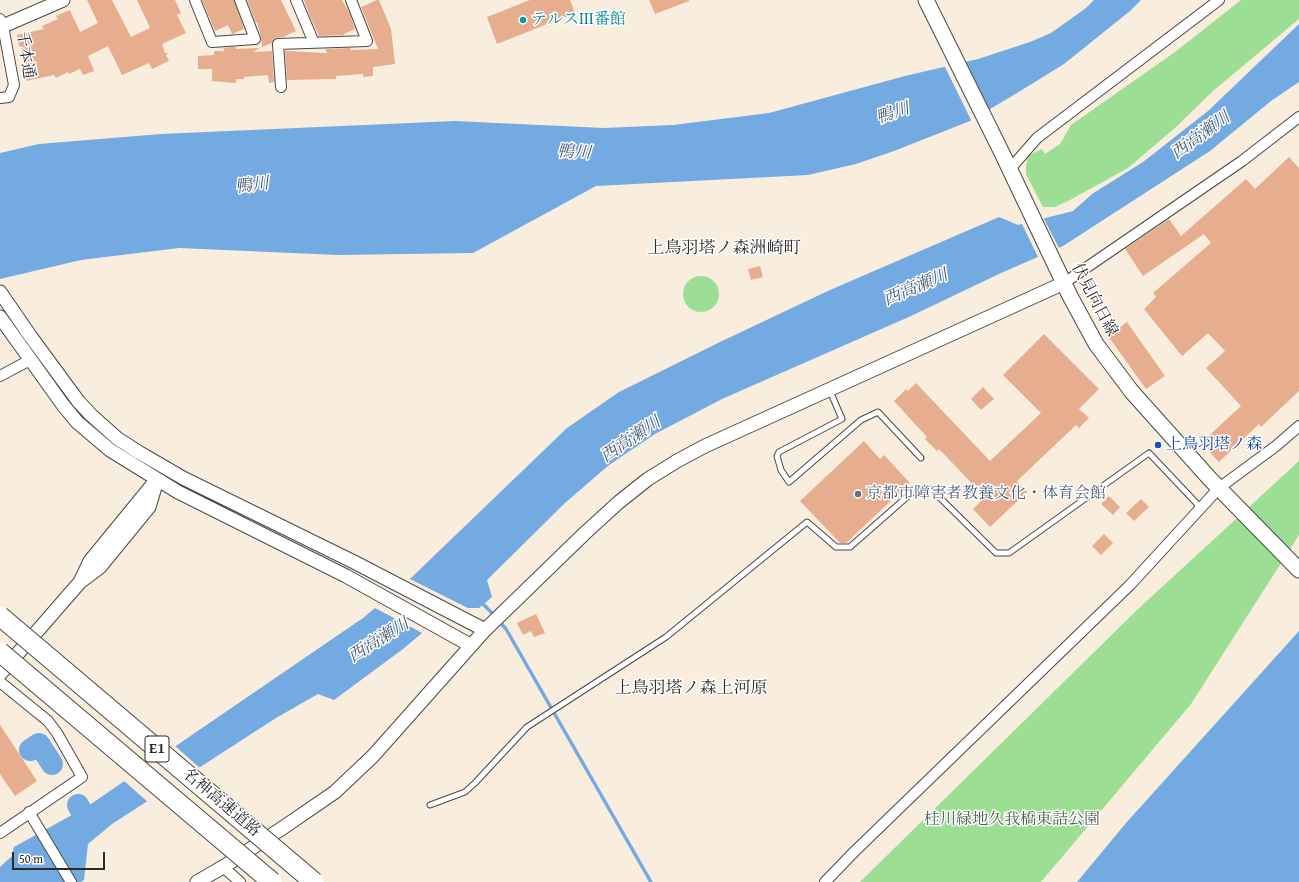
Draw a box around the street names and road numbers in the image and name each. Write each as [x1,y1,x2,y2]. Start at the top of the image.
street label: 千本通 [12,30,38,80]
street label: 伏見向日線 [1067,260,1121,340]
road number: E1 [145,736,169,762]
street label: 名神高速道路 [178,765,264,841]

